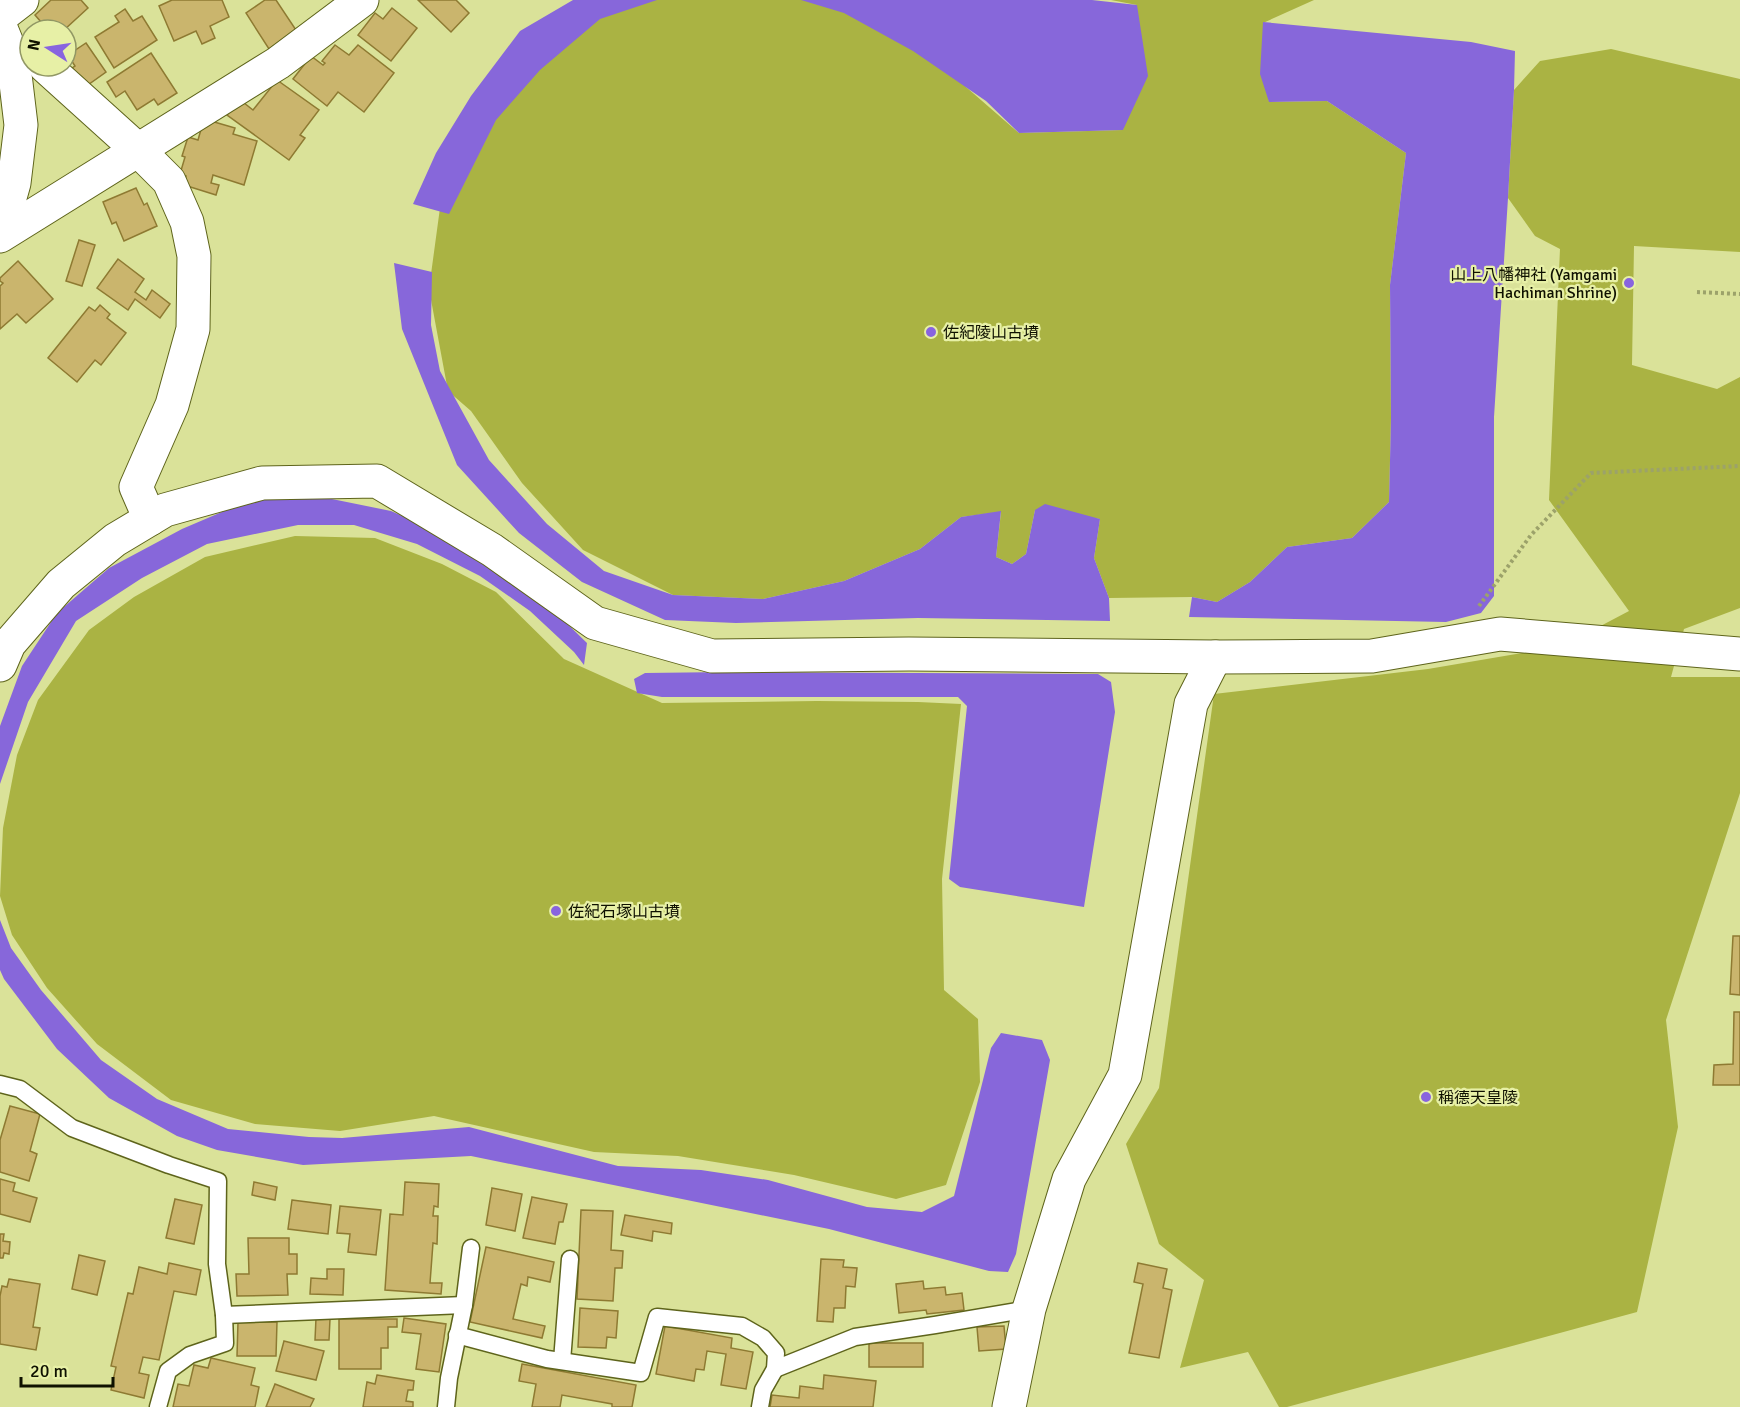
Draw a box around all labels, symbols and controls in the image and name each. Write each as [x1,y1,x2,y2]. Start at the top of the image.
north arrow [18,18,78,78]
text: N [23,38,45,53]
place label: 山上八幡神社 (Yamgami Hachiman Shrine) [1450,265,1617,303]
marker: 山上八幡神社 (Yamgami Hachiman Shrine) [1622,276,1636,290]
place label: 佐紀陵山古墳 [943,323,1039,343]
marker: 佐紀陵山古墳 [924,325,938,339]
place label: 佐紀石塚山古墳 [568,902,680,922]
marker: 佐紀石塚山古墳 [549,904,563,918]
place label: 稱德天皇陵 [1438,1088,1518,1108]
marker: 稱德天皇陵 [1419,1090,1433,1104]
scale bar [21,1350,112,1388]
text: 20 m [30,1360,68,1382]

